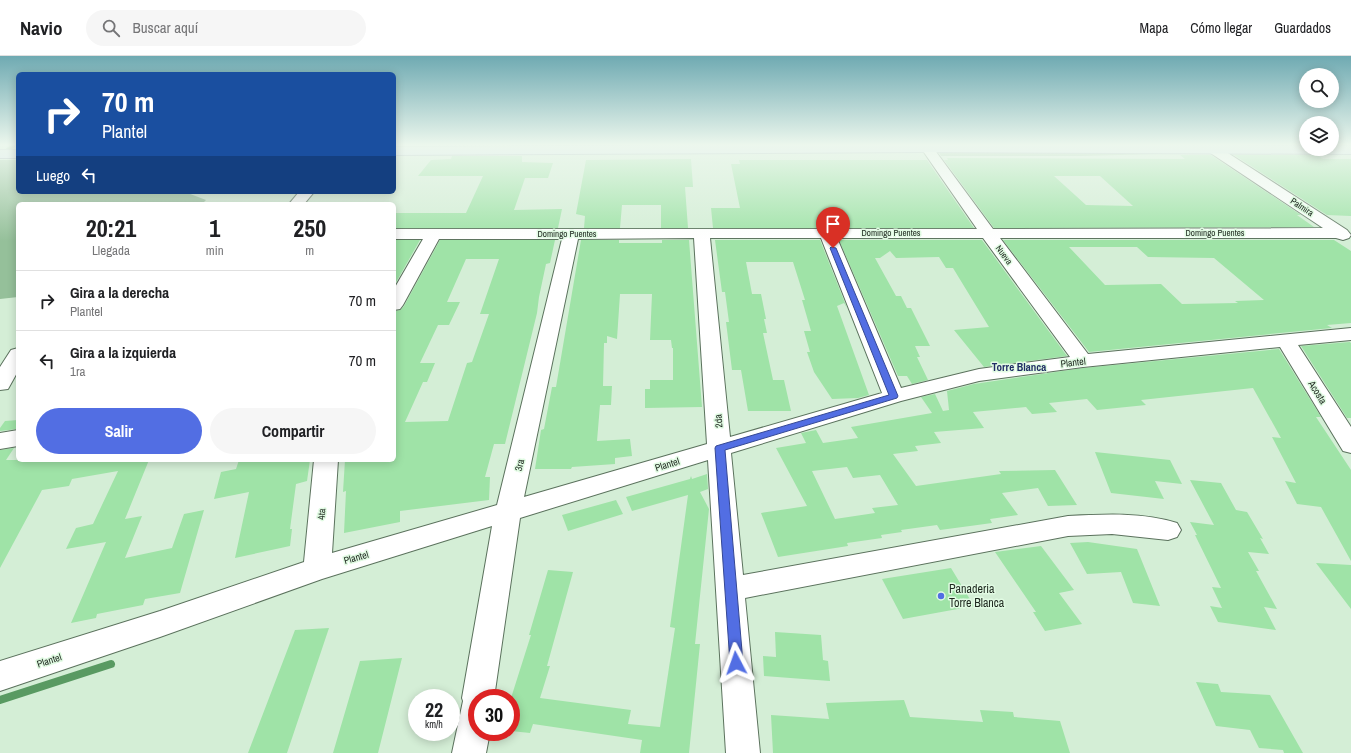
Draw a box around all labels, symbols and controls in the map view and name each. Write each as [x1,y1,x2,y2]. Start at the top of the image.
search box [86,10,366,46]
text: Navio [20,15,62,41]
icon: search [100,17,122,39]
text: Buscar aquí [132,17,198,38]
text: Mapa [1140,19,1168,37]
text: Cómo llegar [1190,19,1252,37]
text: Guardados [1274,19,1331,37]
map controls [1299,68,1339,156]
button: search [1299,68,1339,108]
text: 70 m [102,83,154,121]
icon: right [36,88,88,140]
button: layers [1299,116,1339,156]
text: Plantel [102,119,147,144]
icon: left [78,164,100,186]
text: Luego [36,165,70,186]
street label: Palmira [1288,195,1316,219]
pin [816,207,850,248]
text: 20:21 [86,212,136,244]
text: 1 [209,212,220,244]
text: 250 [293,212,326,244]
icon: arrive [822,213,844,235]
street label: Domingo Puentes [861,227,921,239]
street label: Domingo Puentes [1185,227,1245,239]
street label: Domingo Puentes [537,228,597,240]
text: Llegada [92,242,130,259]
text: min [206,242,224,259]
text: m [305,242,314,259]
street label: Nueva [993,243,1015,267]
text: Gira a la derecha [70,282,169,303]
icon: right [36,290,58,312]
text: 70 m [349,290,376,311]
text: Plantel [70,303,103,320]
text: Gira a la izquierda [70,342,176,363]
icon: left [36,350,58,372]
text: 70 m [349,350,376,371]
street label: Plantel [1060,354,1086,370]
district label: Torre Blanca [992,360,1046,374]
text: 1ra [70,363,85,380]
street label: Acosta [1305,377,1330,407]
button: Salir [36,408,202,454]
button: Compartir [210,408,376,454]
street label: 2da [711,413,726,428]
street label: Plantel [653,455,681,474]
street label: 3ra [512,457,527,472]
street label: 4ta [315,507,328,520]
street label: Plantel [342,548,370,567]
place label: Panaderia Torre Blanca [949,581,1005,611]
marker: Panaderia Torre Blanca [936,591,946,601]
position arrow [715,642,757,684]
street label: Plantel [35,650,63,671]
speed limit sign: 30 [468,689,520,741]
text: 22 [425,696,443,723]
text: km/h [425,718,443,731]

